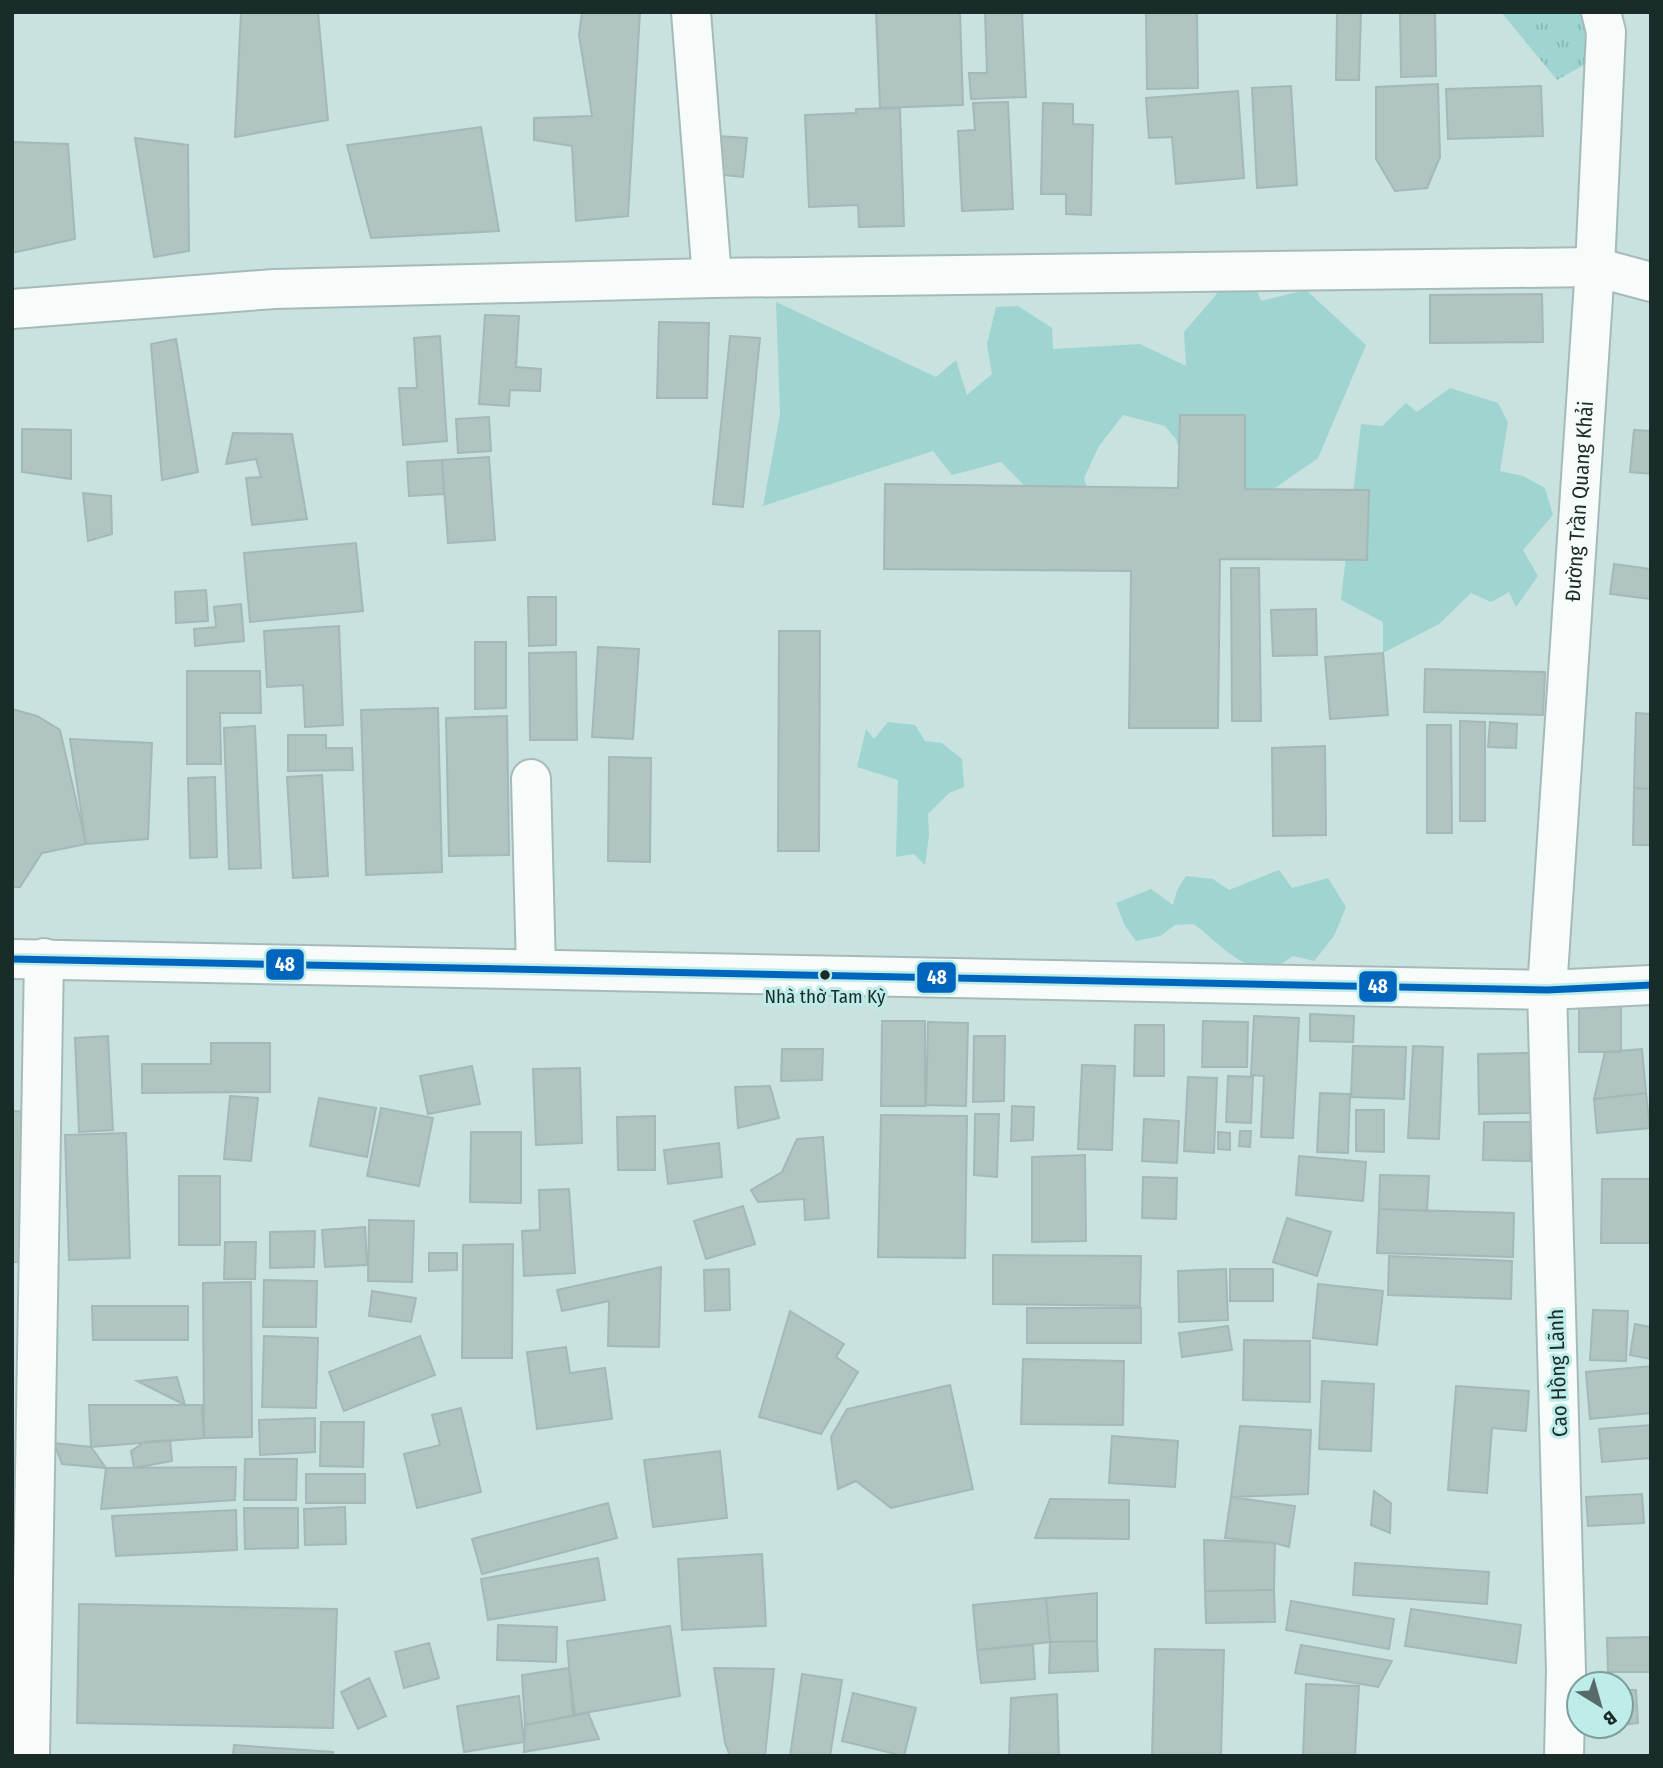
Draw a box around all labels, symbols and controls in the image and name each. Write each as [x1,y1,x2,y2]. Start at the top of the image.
street label: Đường Trần Quang Khải [1560,400,1599,603]
line badge: 48 [265,948,305,981]
text: 48 [275,953,295,976]
line badge: 48 [916,961,957,994]
text: 48 [927,966,947,989]
marker: Nhà thờ Tam Kỳ [818,968,832,982]
line badge: 48 [1358,970,1398,1003]
text: 48 [1368,975,1388,998]
place label: Nhà thờ Tam Kỳ [765,985,886,1008]
street label: Cao Hồng Lãnh [1543,1309,1573,1437]
north arrow [1565,1670,1635,1740]
text: B [1598,1706,1621,1731]

